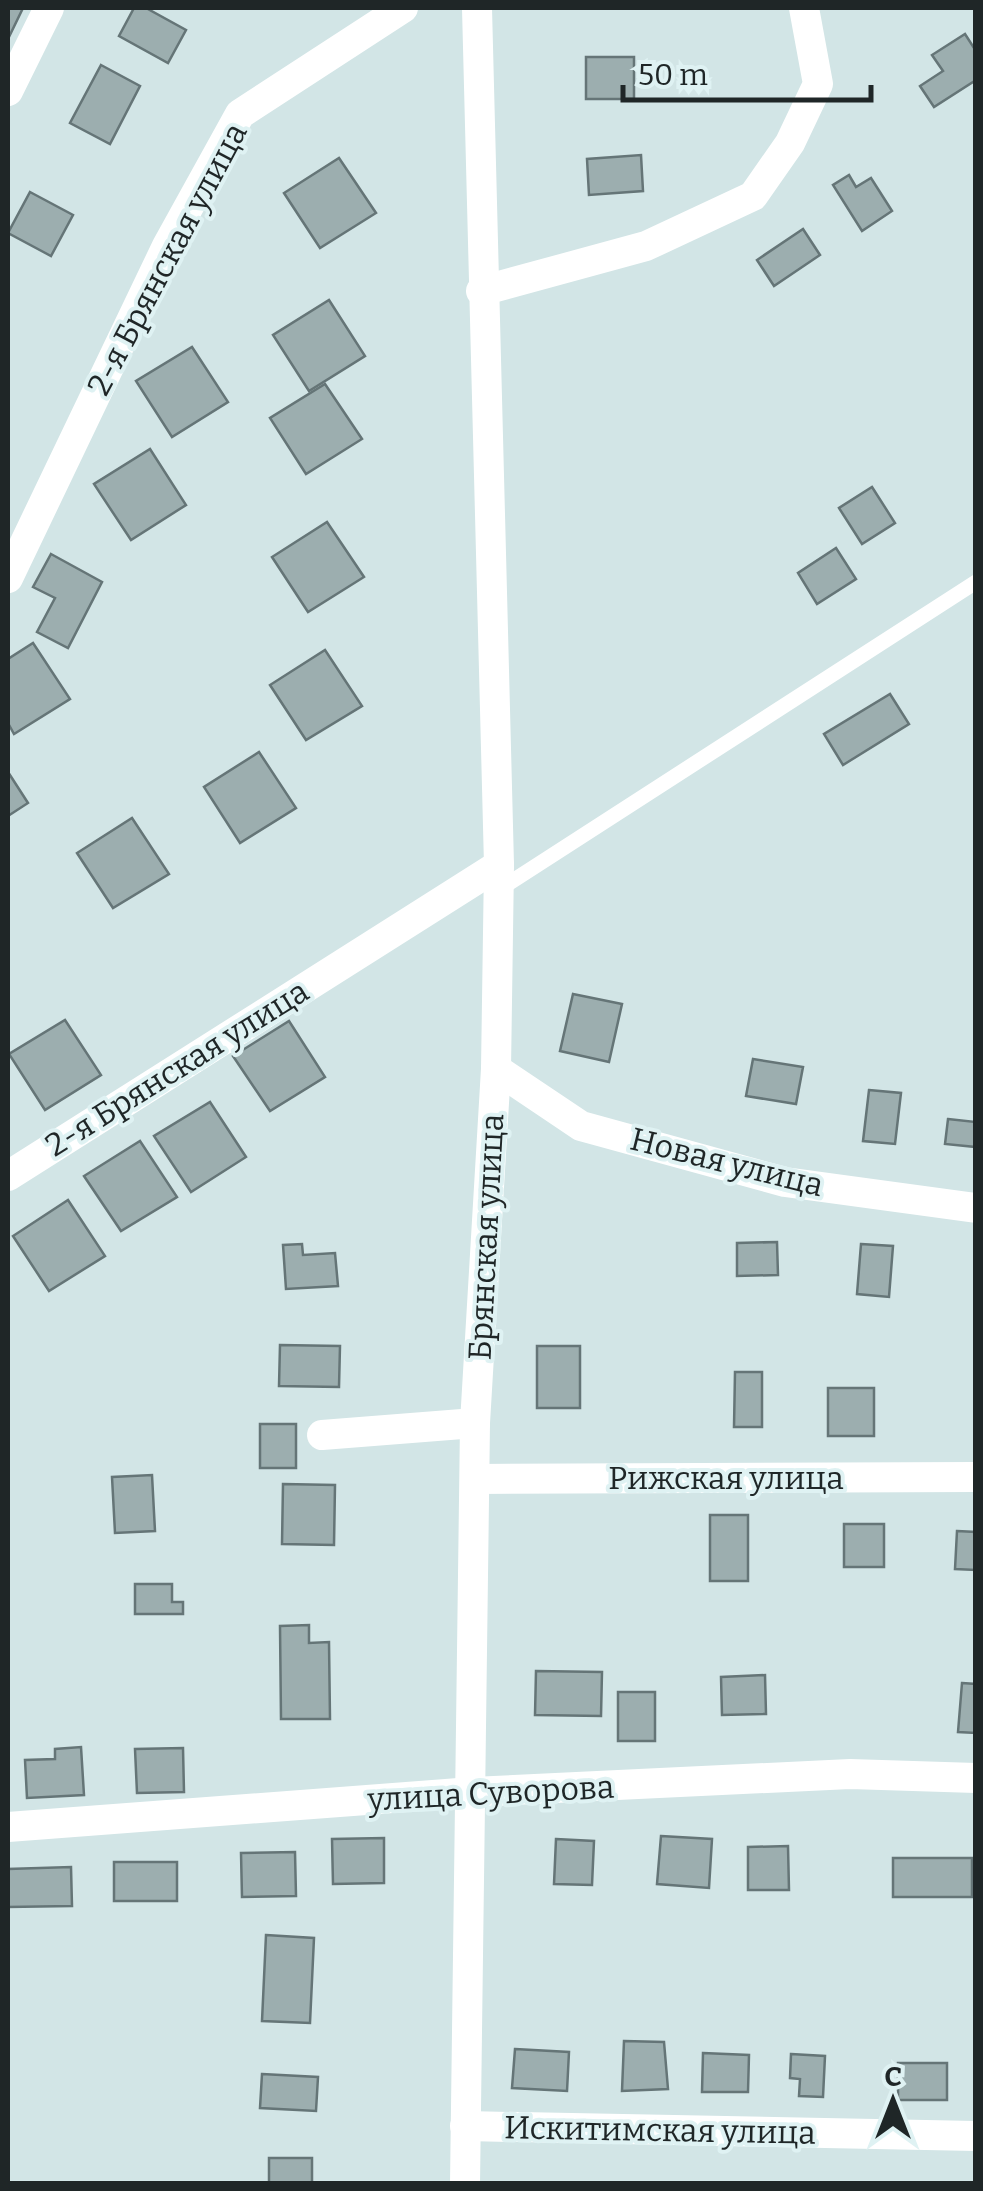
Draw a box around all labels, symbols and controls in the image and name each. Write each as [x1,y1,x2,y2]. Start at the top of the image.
scale bar [623,40,870,102]
text: 50 m [638,57,708,93]
street label: 2-я Брянская улица [79,116,255,402]
street label: 2-я Брянская улица [39,972,315,1164]
street label: Брянская улица [461,1113,511,1361]
street label: Новая улица [627,1120,827,1204]
street label: Рижская улица [608,1459,844,1497]
street label: улица Суворова [366,1768,615,1818]
north arrow [843,2051,943,2151]
text: С [884,2060,902,2093]
street label: Искитимская улица [504,2108,816,2152]

